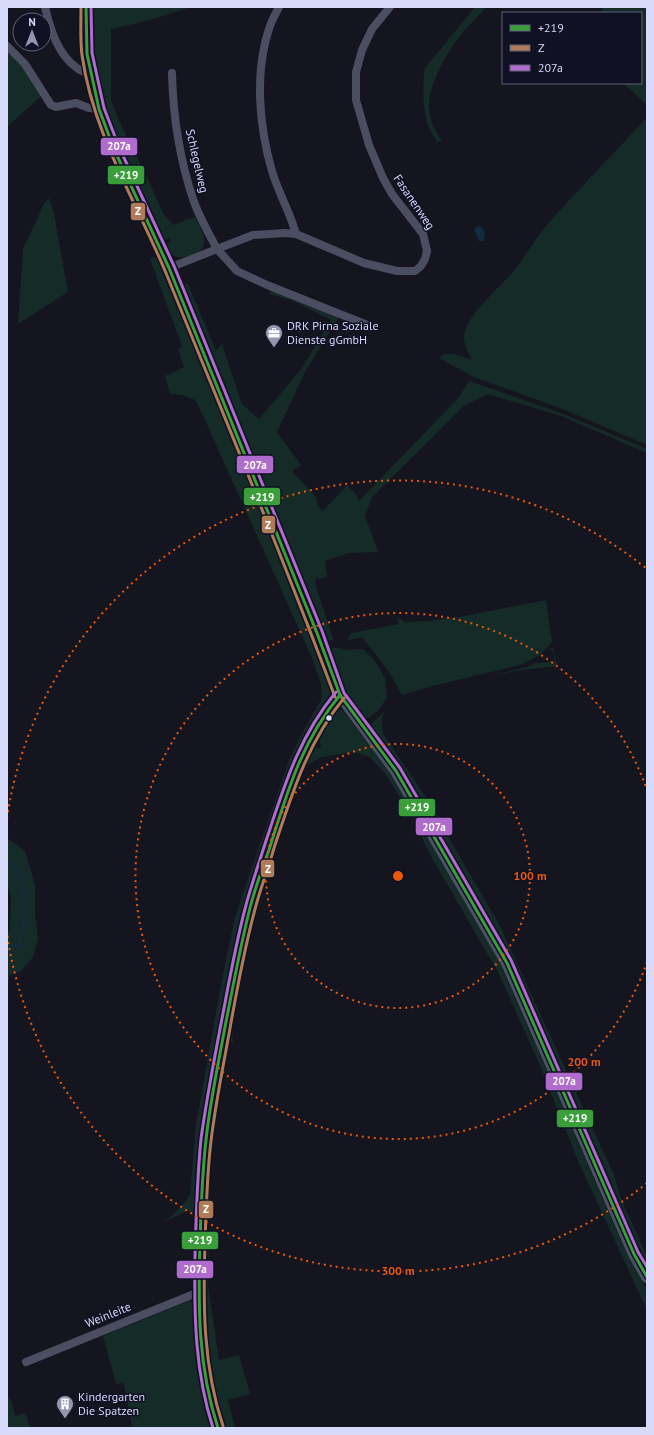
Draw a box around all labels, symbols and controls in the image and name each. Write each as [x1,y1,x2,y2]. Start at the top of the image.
north arrow [12,12,52,52]
legend [502,12,642,84]
text: N [28,15,36,29]
text: +219 [538,20,564,35]
text: Z [538,40,545,55]
text: 207a [538,60,563,75]
street label: Schlegelweg [183,128,212,194]
line badge: 207a [100,137,138,156]
text: 207a [107,139,131,153]
line badge: +219 [107,165,145,185]
text: +219 [114,168,138,182]
street label: Fasanenweg [390,171,438,232]
line badge: Z [130,202,146,221]
text: Z [135,204,141,218]
place label: DRK Pirna Soziale Dienste gGmbH [287,318,379,347]
office icon: DRK Pirna Soziale Dienste gGmbH [264,323,284,348]
line badge: 207a [236,455,274,474]
text: 207a [243,458,267,472]
line badge: +219 [243,487,281,506]
text: +219 [250,490,274,504]
line badge: Z [261,515,276,534]
text: Z [265,518,271,532]
unlabelled marker [324,713,334,723]
line badge: +219 [398,798,436,817]
text: +219 [405,800,429,814]
line badge: 207a [415,817,453,836]
text: 207a [422,820,446,834]
line badge: Z [260,859,275,878]
text: Z [265,862,271,876]
text: 100 m [513,868,547,883]
centre of rings [391,869,405,883]
text: 200 m [567,1054,601,1069]
line badge: 207a [545,1072,583,1091]
text: 207a [552,1074,576,1088]
line badge: +219 [556,1109,594,1128]
text: +219 [563,1111,587,1125]
line badge: Z [198,1200,214,1219]
text: Z [203,1202,209,1216]
line badge: +219 [181,1231,219,1250]
text: +219 [188,1233,212,1247]
line badge: 207a [176,1260,214,1279]
text: 207a [183,1262,207,1276]
text: 300 m [381,1263,415,1278]
street label: Weinleite [83,1299,133,1331]
place label: Kindergarten Die Spatzen [78,1389,145,1418]
building icon: Kindergarten Die Spatzen [55,1394,75,1419]

